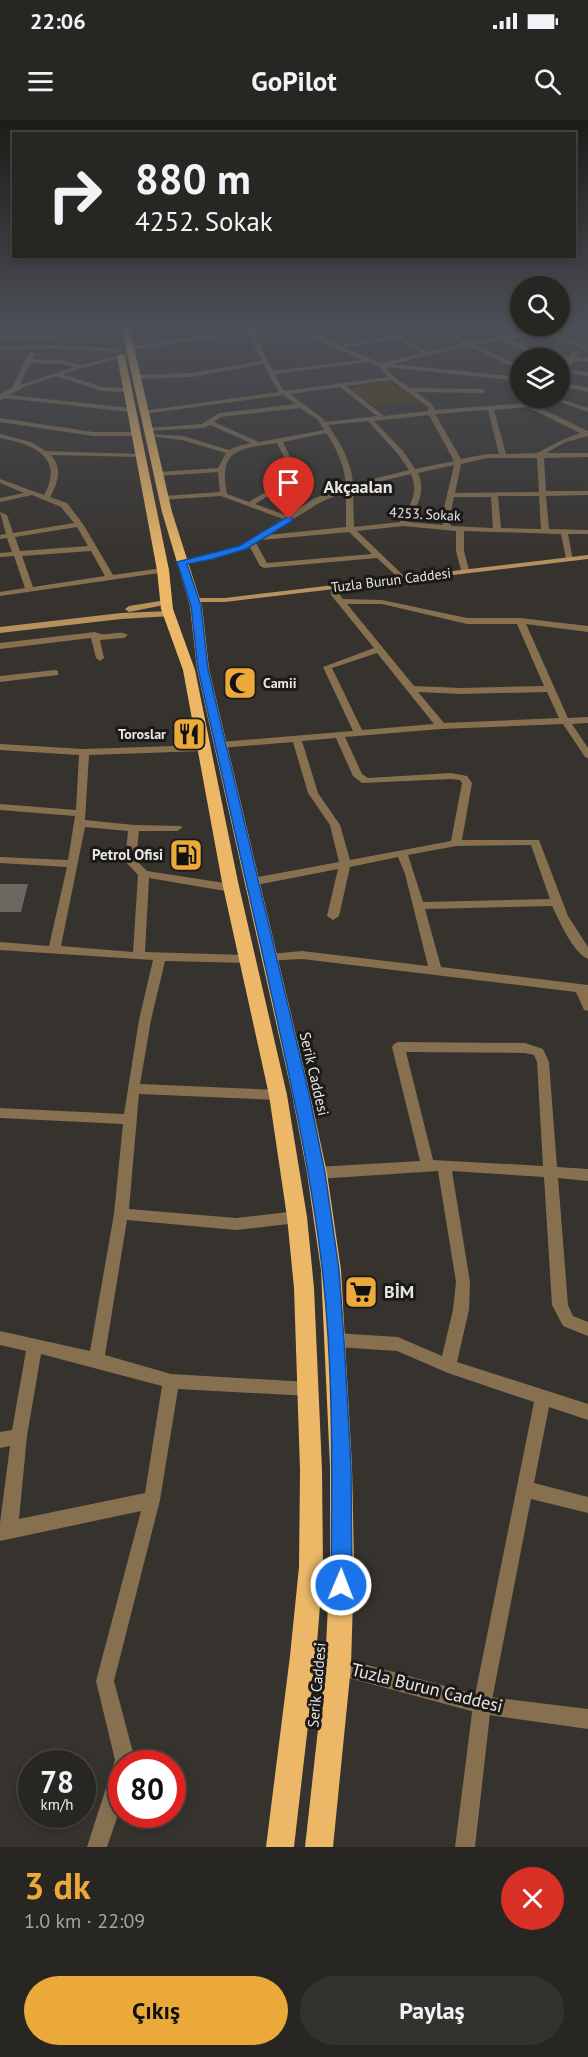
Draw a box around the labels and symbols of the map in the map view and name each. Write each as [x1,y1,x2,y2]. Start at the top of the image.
pin [263,457,314,519]
district label: Akçaalan [323,475,393,498]
street label: 4253. Sokak [389,503,461,525]
street label: Tuzla Burun Caddesi [330,564,452,596]
mosque icon: Camii [222,665,258,701]
place label: Camii [263,674,297,692]
restaurant icon: Toroslar [171,716,207,752]
place label: Toroslar [118,725,166,743]
fuel station icon: Petrol Ofisi [168,837,204,873]
place label: Petrol Ofisi [92,845,163,864]
street label: Serik Caddesi [296,1030,333,1118]
supermarket icon: BİM [343,1274,379,1310]
place label: BİM [384,1280,414,1303]
position arrow [309,1553,373,1617]
street label: Serik Caddesi [303,1642,330,1728]
street label: Tuzla Burun Caddesi [349,1658,505,1717]
speed limit sign: 80 [108,1750,186,1828]

